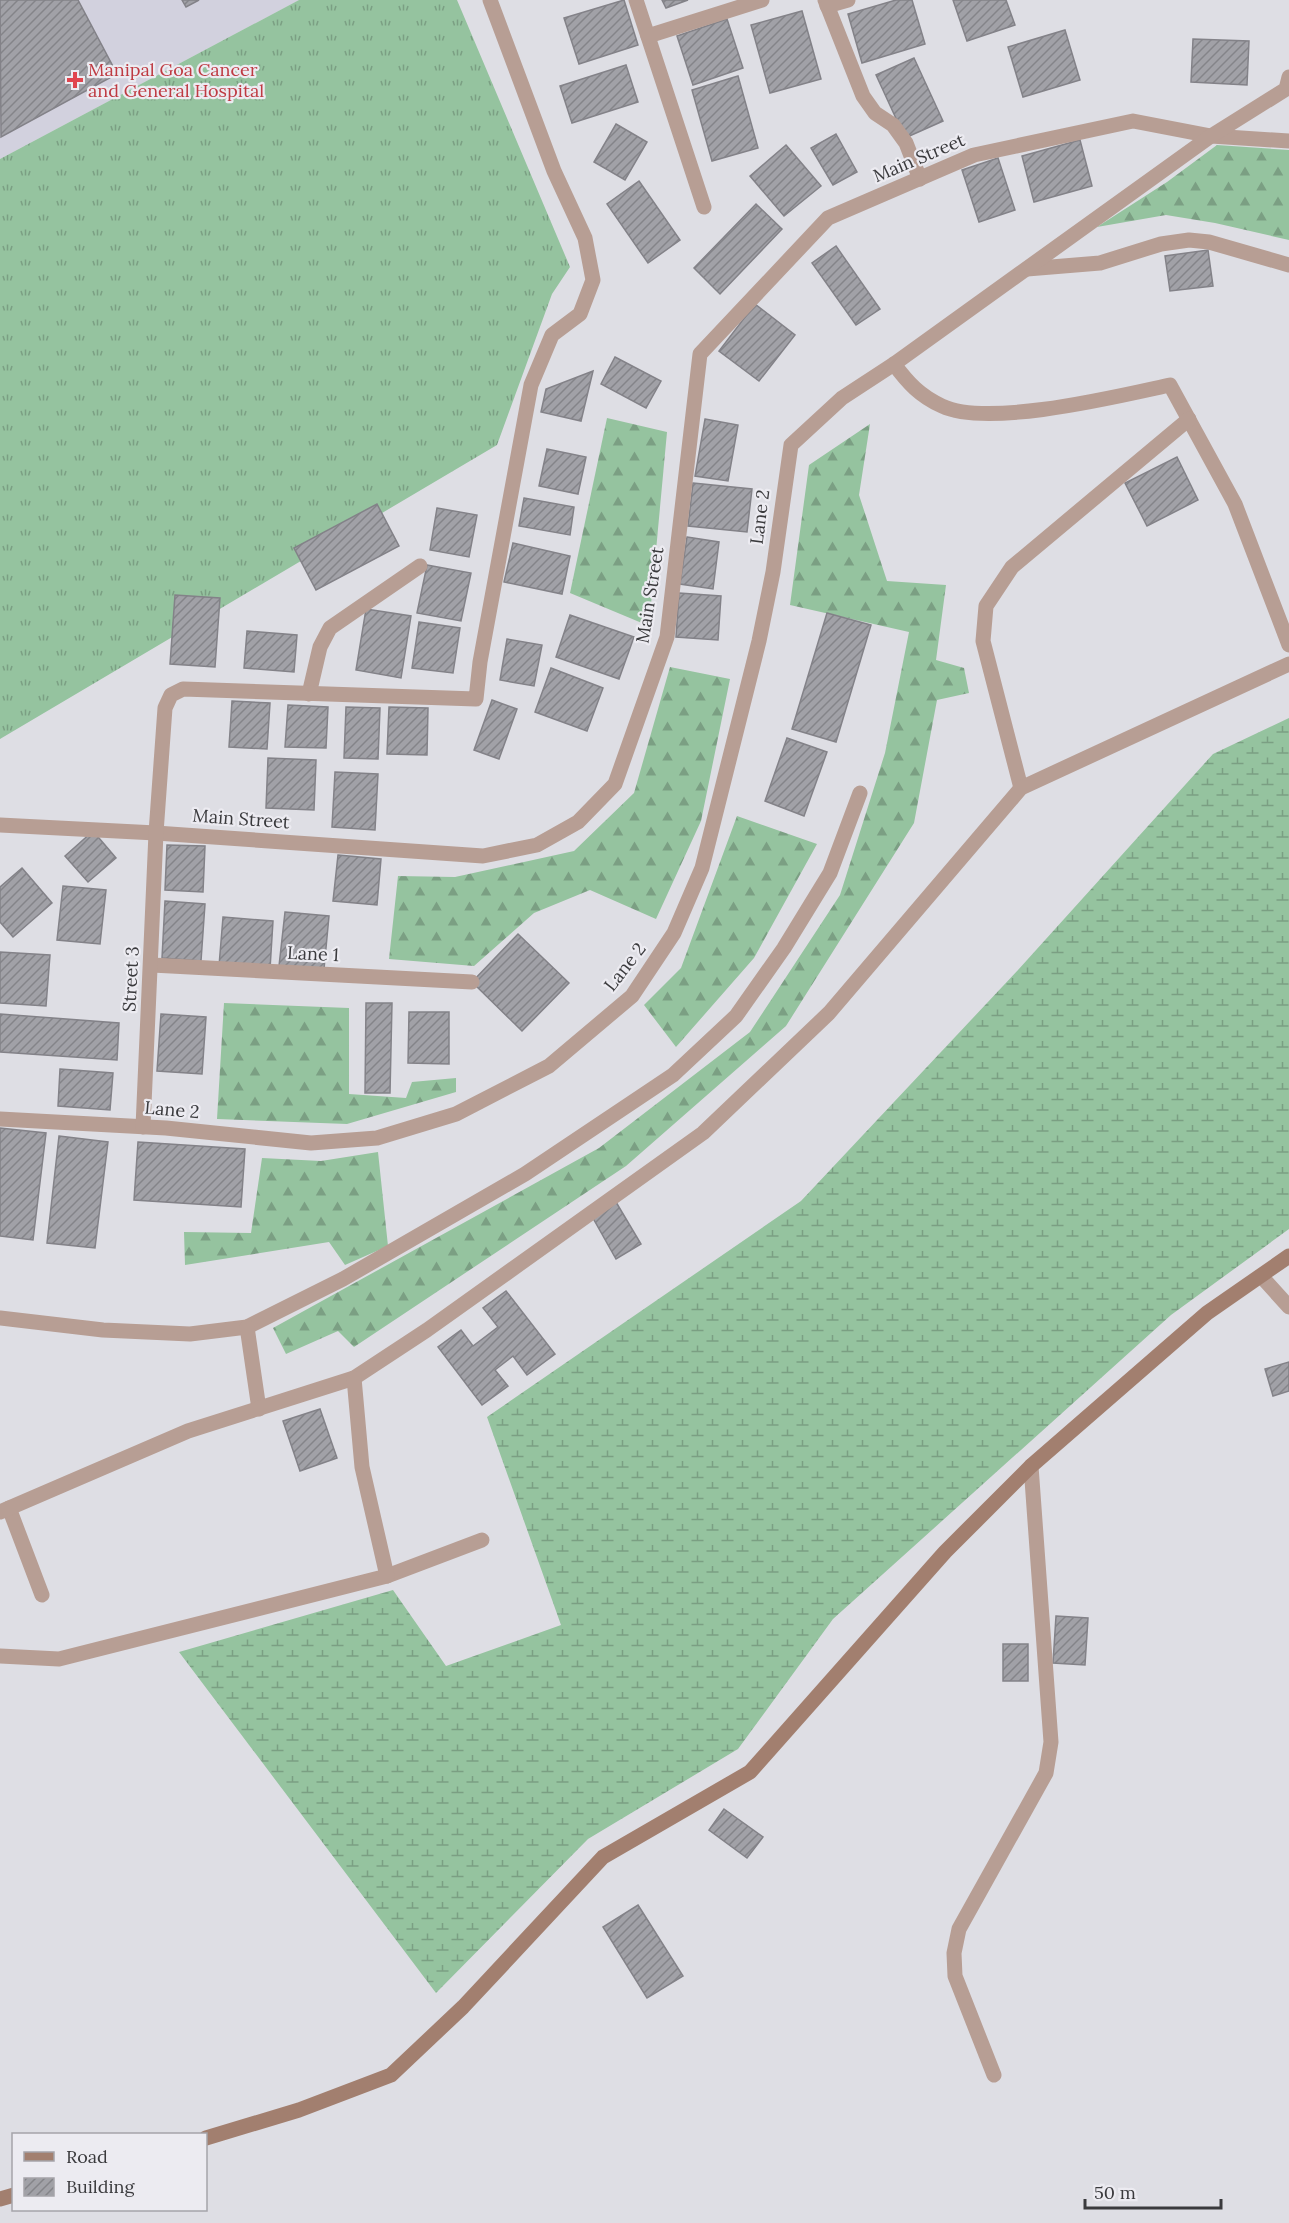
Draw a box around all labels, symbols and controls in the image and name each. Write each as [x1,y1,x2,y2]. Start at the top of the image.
place label: Manipal Goa Cancer and General Hospital [88,58,264,102]
marker: Manipal Goa Cancer and General Hospital [66,71,84,89]
street label: Main Street [869,128,968,187]
street label: Lane 2 [745,488,774,546]
street label: Main Street [631,545,669,645]
street label: Main Street [192,804,291,833]
street label: Lane 2 [599,938,651,996]
street label: Lane 1 [286,941,340,966]
street label: Street 3 [117,946,144,1012]
street label: Lane 2 [144,1096,201,1123]
legend [12,2133,207,2211]
text: Road [66,2145,108,2168]
scale bar [1085,2172,1222,2210]
text: Building [66,2175,136,2198]
text: 50 m [1094,2181,1136,2204]

